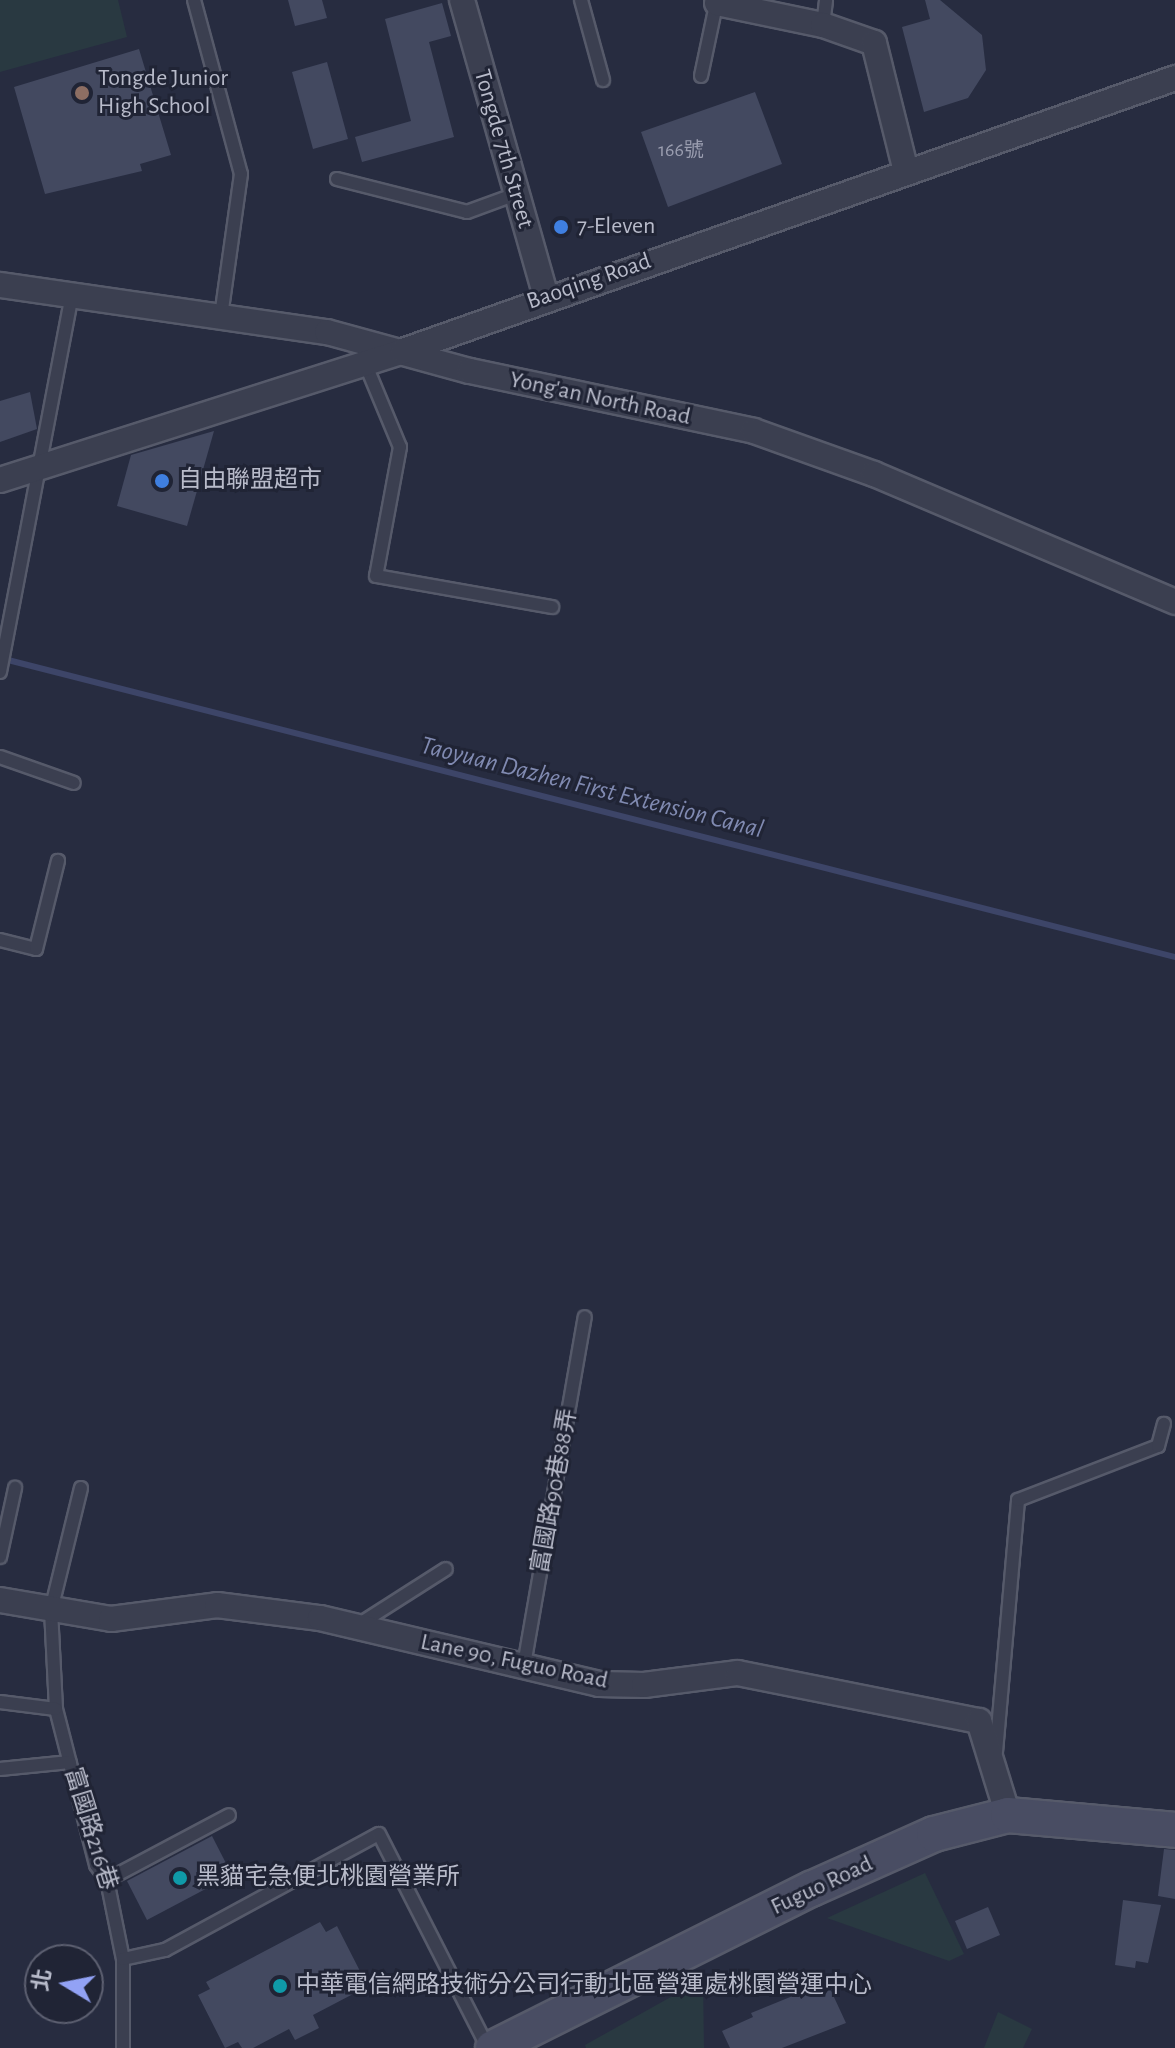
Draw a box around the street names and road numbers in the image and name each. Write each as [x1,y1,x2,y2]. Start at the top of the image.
street label: Tongde 7th Street [467,66,539,232]
street label: Baoqing Road [523,247,655,317]
street label: Yong'an North Road [507,366,693,432]
street label: 富國路90巷88弄 [526,1406,584,1576]
street label: Lane 90, Fuguo Road [418,1628,610,1696]
street label: 富國路216巷 [58,1764,122,1894]
street label: Fuguo Road [767,1850,877,1922]

